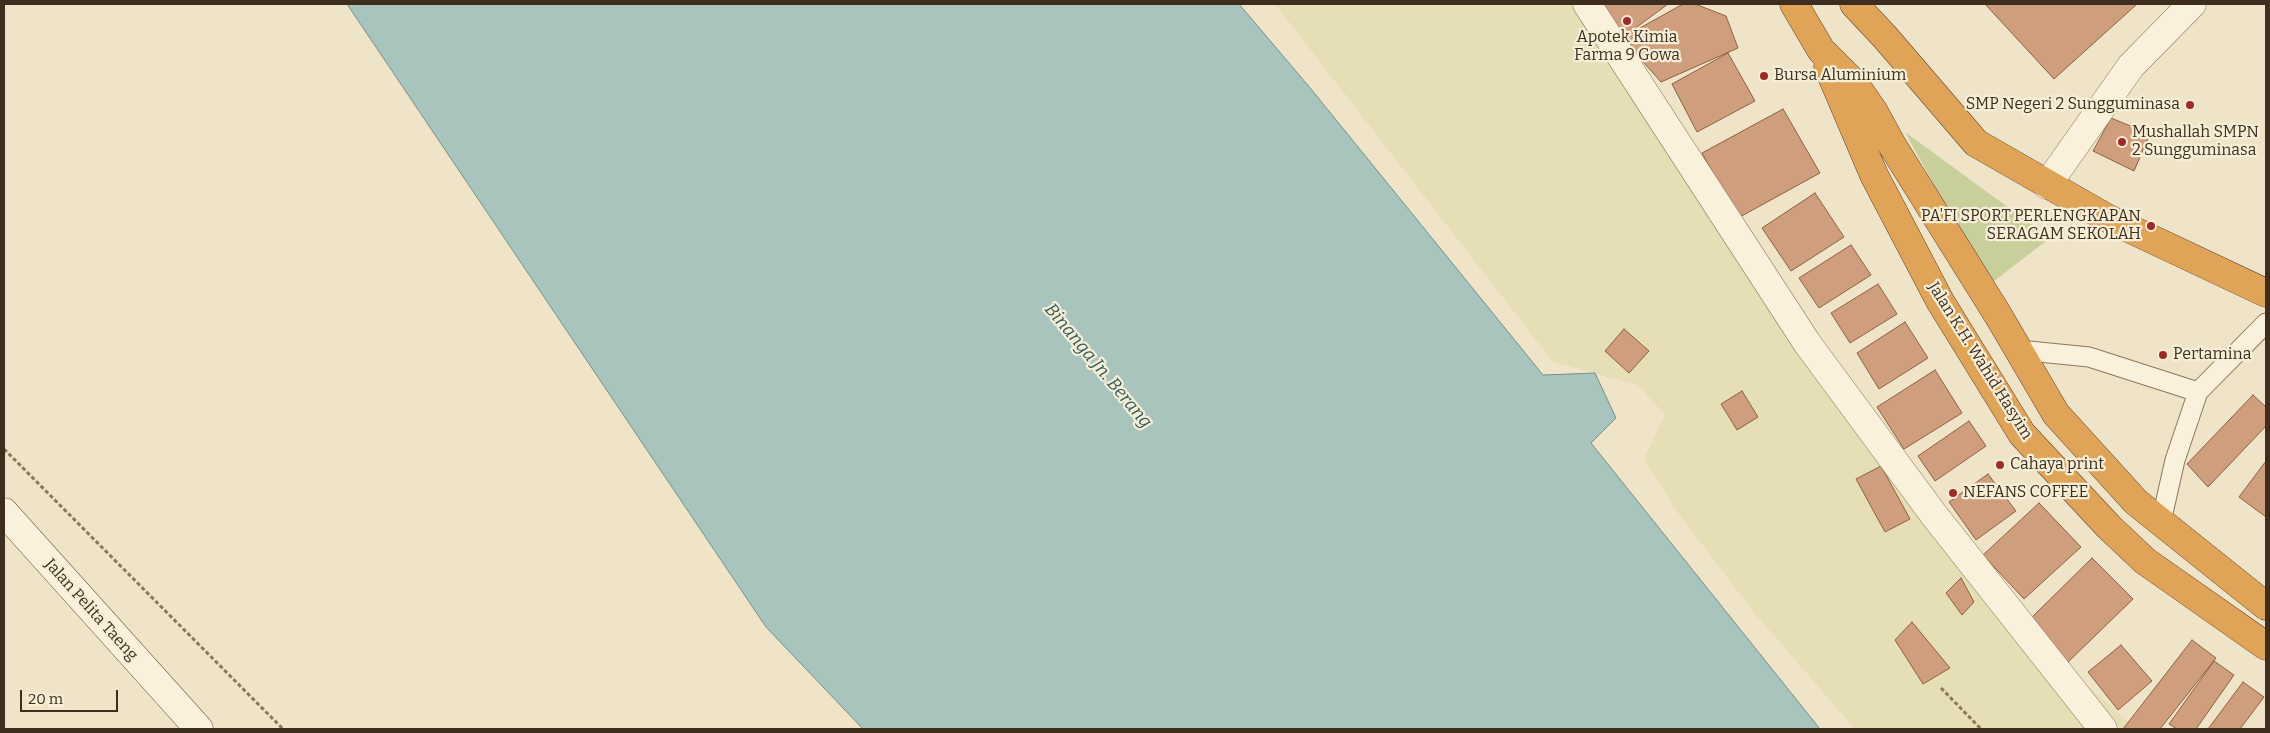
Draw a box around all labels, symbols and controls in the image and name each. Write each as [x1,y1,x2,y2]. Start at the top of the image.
marker: Apotek Kimia Farma 9 Gowa [1621,15,1633,27]
place label: Apotek Kimia Farma 9 Gowa [1574,28,1680,66]
place label: Bursa Aluminium [1774,66,1906,86]
marker: Bursa Aluminium [1758,70,1770,82]
place label: SMP Negeri 2 Sungguminasa [1966,95,2180,115]
marker: SMP Negeri 2 Sungguminasa [2184,99,2196,111]
place label: Mushallah SMPN 2 Sungguminasa [2132,123,2259,161]
marker: Mushallah SMPN 2 Sungguminasa [2116,136,2128,148]
place label: PA'FI SPORT PERLENGKAPAN SERAGAM SEKOLAH [1921,207,2141,245]
marker: PA'FI SPORT PERLENGKAPAN SERAGAM SEKOLAH [2145,220,2157,232]
street label: Jalan K.H. Wahid Hasyim [1924,279,2036,443]
water label: Binanga Jn. Berang [1040,299,1156,433]
place label: Pertamina [2173,345,2251,365]
marker: Pertamina [2157,349,2169,361]
place label: Cahaya print [2010,455,2104,475]
marker: Cahaya print [1994,459,2006,471]
place label: NEFANS COFFEE [1963,483,2089,503]
marker: NEFANS COFFEE [1947,487,1959,499]
street label: Jalan Pelita Taeng [40,555,142,665]
scale bar [22,680,120,712]
text: 20 m [28,690,63,708]

